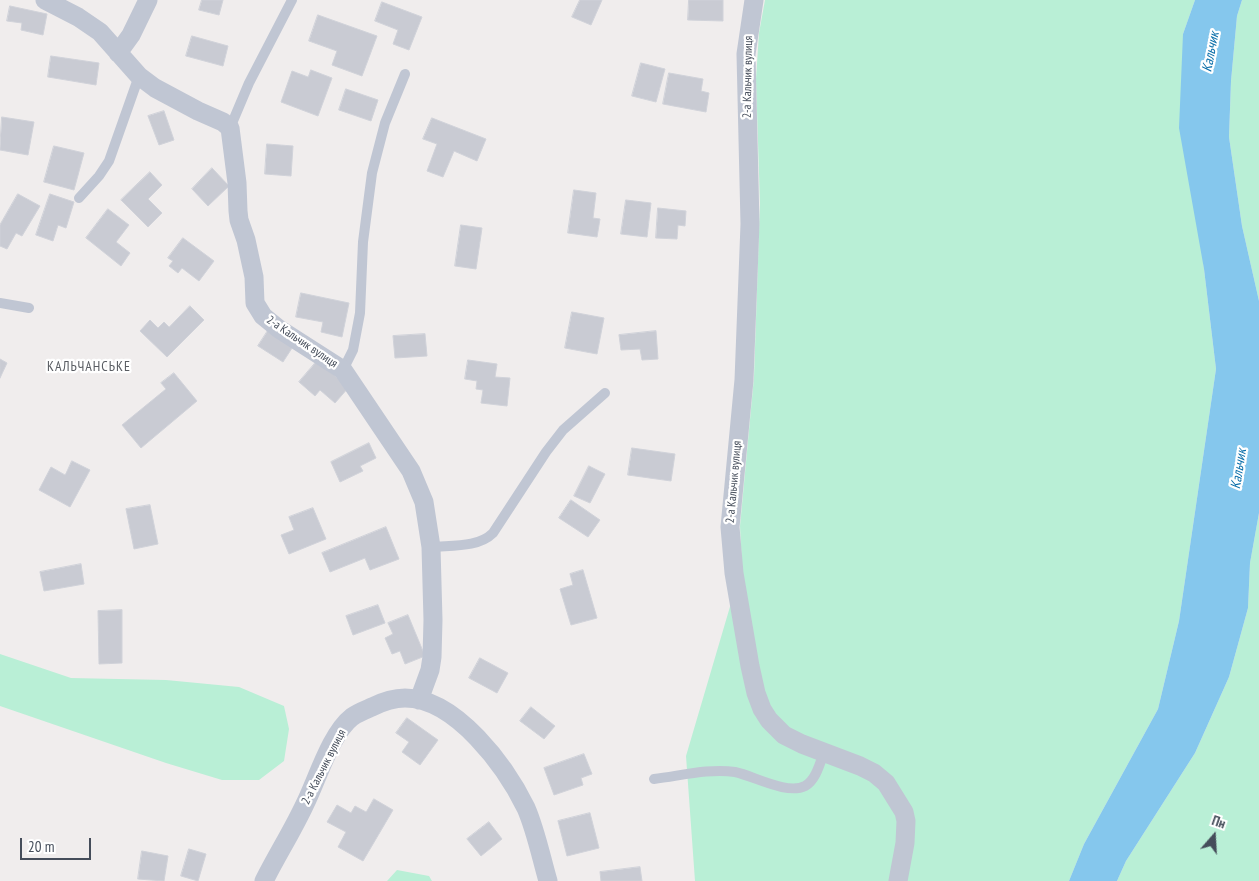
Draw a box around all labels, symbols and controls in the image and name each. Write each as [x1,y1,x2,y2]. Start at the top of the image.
water label: Кальчик [1199,31,1223,73]
street label: 2-а Кальчик вулиця [740,36,756,118]
street label: 2-а Кальчик вулиця [264,313,340,371]
district label: КАЛЬЧАНСЬКЕ [46,359,132,375]
street label: 2-а Кальчик вулиця [723,440,745,524]
water label: Кальчик [1228,448,1250,490]
street label: 2-а Кальчик вулиця [299,727,349,807]
north arrow [1189,811,1239,861]
text: Пн [1210,811,1228,833]
scale bar [22,828,94,860]
text: 20 m [28,837,54,856]

